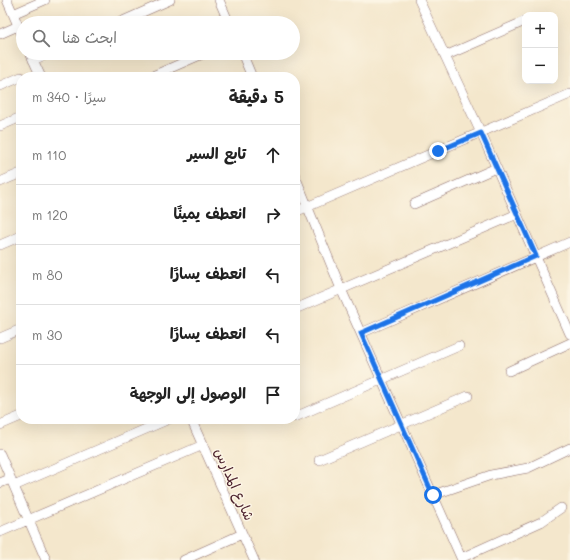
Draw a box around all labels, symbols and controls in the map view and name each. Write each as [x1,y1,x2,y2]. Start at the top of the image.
map controls [522,12,558,84]
button: + [522,12,558,48]
search box [16,16,300,60]
icon: search [30,27,52,49]
text: ابحث هنا [62,27,117,47]
button: − [522,48,558,84]
text: 5 دقيقة [229,85,284,107]
text: سيرًا · 340 m [32,88,106,105]
route end [429,142,447,160]
text: تابع السير [187,143,246,163]
icon: ahead [262,144,284,166]
text: 110 m [32,146,66,163]
text: انعطف يمينًا [174,203,246,223]
icon: right [262,204,284,226]
text: 120 m [32,206,68,223]
text: انعطف يسارًا [170,263,246,283]
icon: left [262,264,284,286]
text: 80 m [32,266,62,283]
text: انعطف يسارًا [170,323,246,343]
icon: left [262,324,284,346]
text: 30 m [32,326,62,343]
text: الوصول إلى الوجهة [130,383,246,403]
icon: arrive [262,384,284,406]
street label: شارع المدارس [210,445,259,524]
route start [424,486,442,504]

